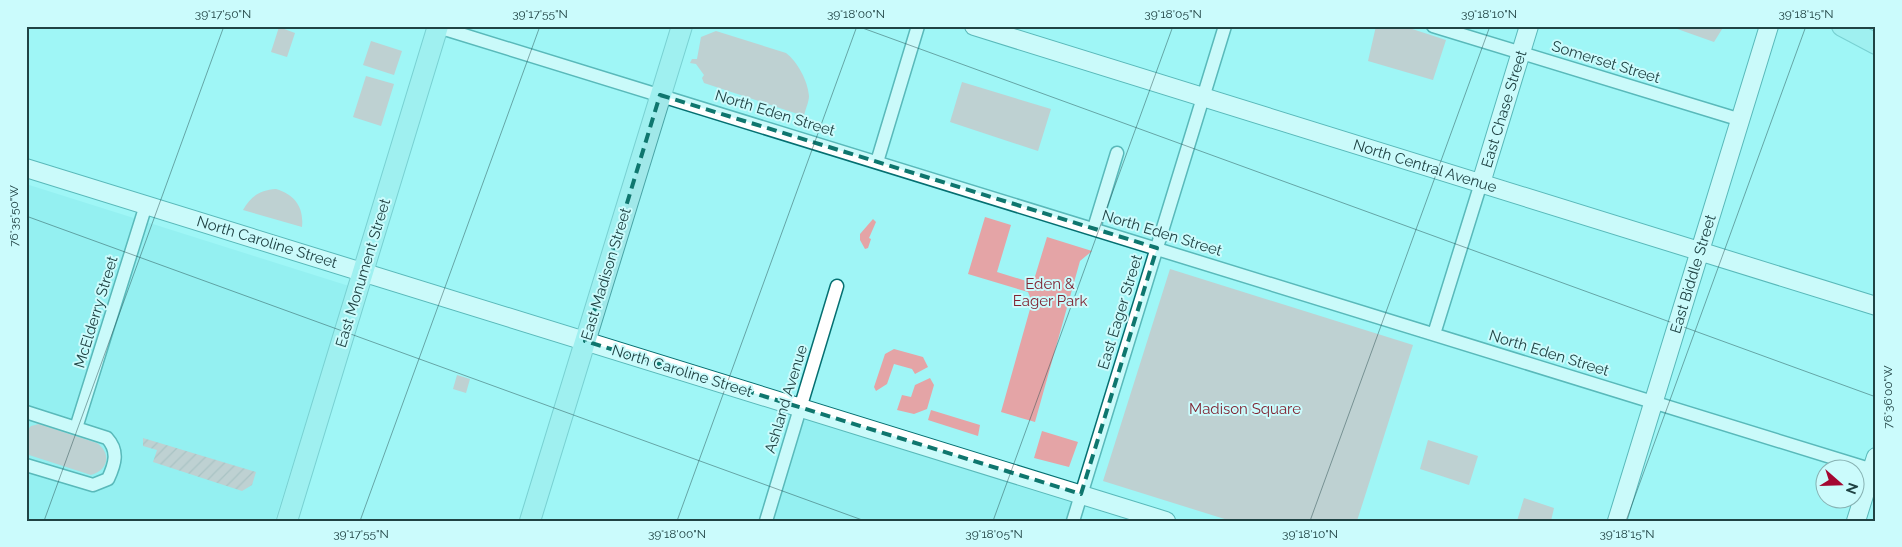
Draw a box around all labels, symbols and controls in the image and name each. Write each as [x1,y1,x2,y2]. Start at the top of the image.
text: 39°17'50"N [195,7,251,21]
text: 39°17'55"N [512,7,568,21]
text: 39°18'00"N [827,7,885,21]
text: 39°18'05"N [1144,7,1202,21]
text: 39°18'10"N [1461,7,1517,21]
text: 39°18'15"N [1778,7,1834,21]
street label: Somerset Street [1550,37,1662,87]
street label: East Chase Street [1478,48,1530,170]
street label: North Eden Street [713,86,837,140]
street label: North Central Avenue [1351,136,1499,196]
text: 76°35'50"W [7,185,21,247]
street label: East Monument Street [332,196,394,350]
street label: East Madison Street [577,206,635,342]
street label: North Eden Street [1100,206,1224,260]
street label: North Caroline Street [195,212,339,272]
street label: East Biddle Street [1666,212,1720,336]
street label: East Eager Street [1094,252,1146,372]
street label: McElderry Street [70,254,122,370]
park label: Eden & Eager Park [1013,275,1087,310]
street label: North Eden Street [1487,326,1611,380]
street label: North Caroline Street [610,341,754,401]
street label: Ashland Avenue [761,342,811,455]
text: 76°36'00"W [1881,365,1895,429]
park label: Madison Square [1189,400,1301,418]
north arrow [1814,460,1864,510]
text: N [1843,481,1862,496]
text: 39°17'55"N [333,527,389,541]
text: 39°18'00"N [648,527,706,541]
text: 39°18'05"N [965,527,1023,541]
text: 39°18'10"N [1282,527,1338,541]
text: 39°18'15"N [1599,527,1655,541]

